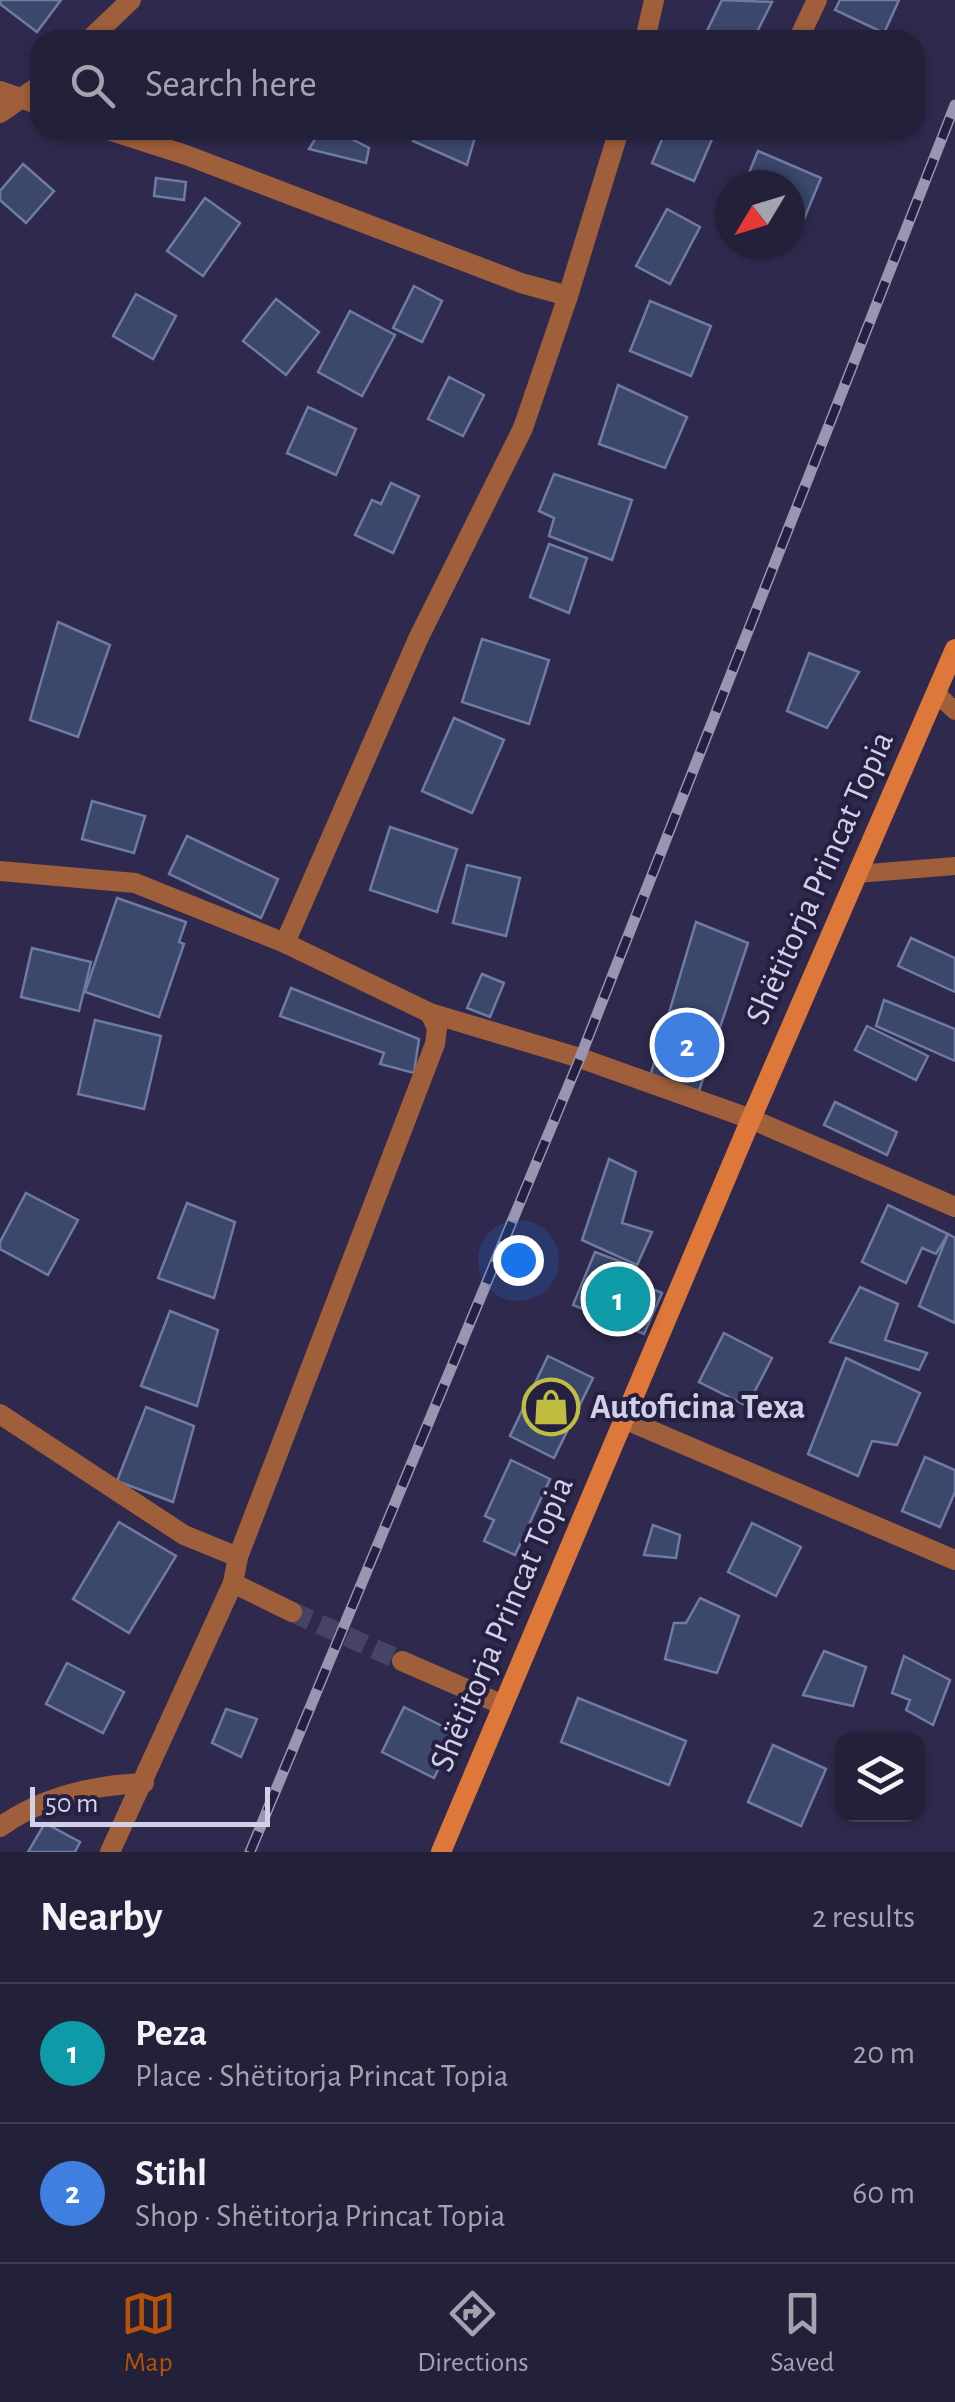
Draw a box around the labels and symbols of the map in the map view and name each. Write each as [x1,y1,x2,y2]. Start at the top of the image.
north arrow [715,170,805,260]
street label: Shëtitorja Princat Topia [740,726,900,1030]
pin: 2 [654,1008,720,1082]
your location [493,1235,544,1286]
pin: 1 [586,1262,650,1336]
shop icon: Autoficina Texa [521,1377,581,1437]
place label: Autoficina Texa [590,1390,805,1425]
street label: Shëtitorja Princat Topia [424,1472,580,1776]
scale bar [30,1782,270,1826]

